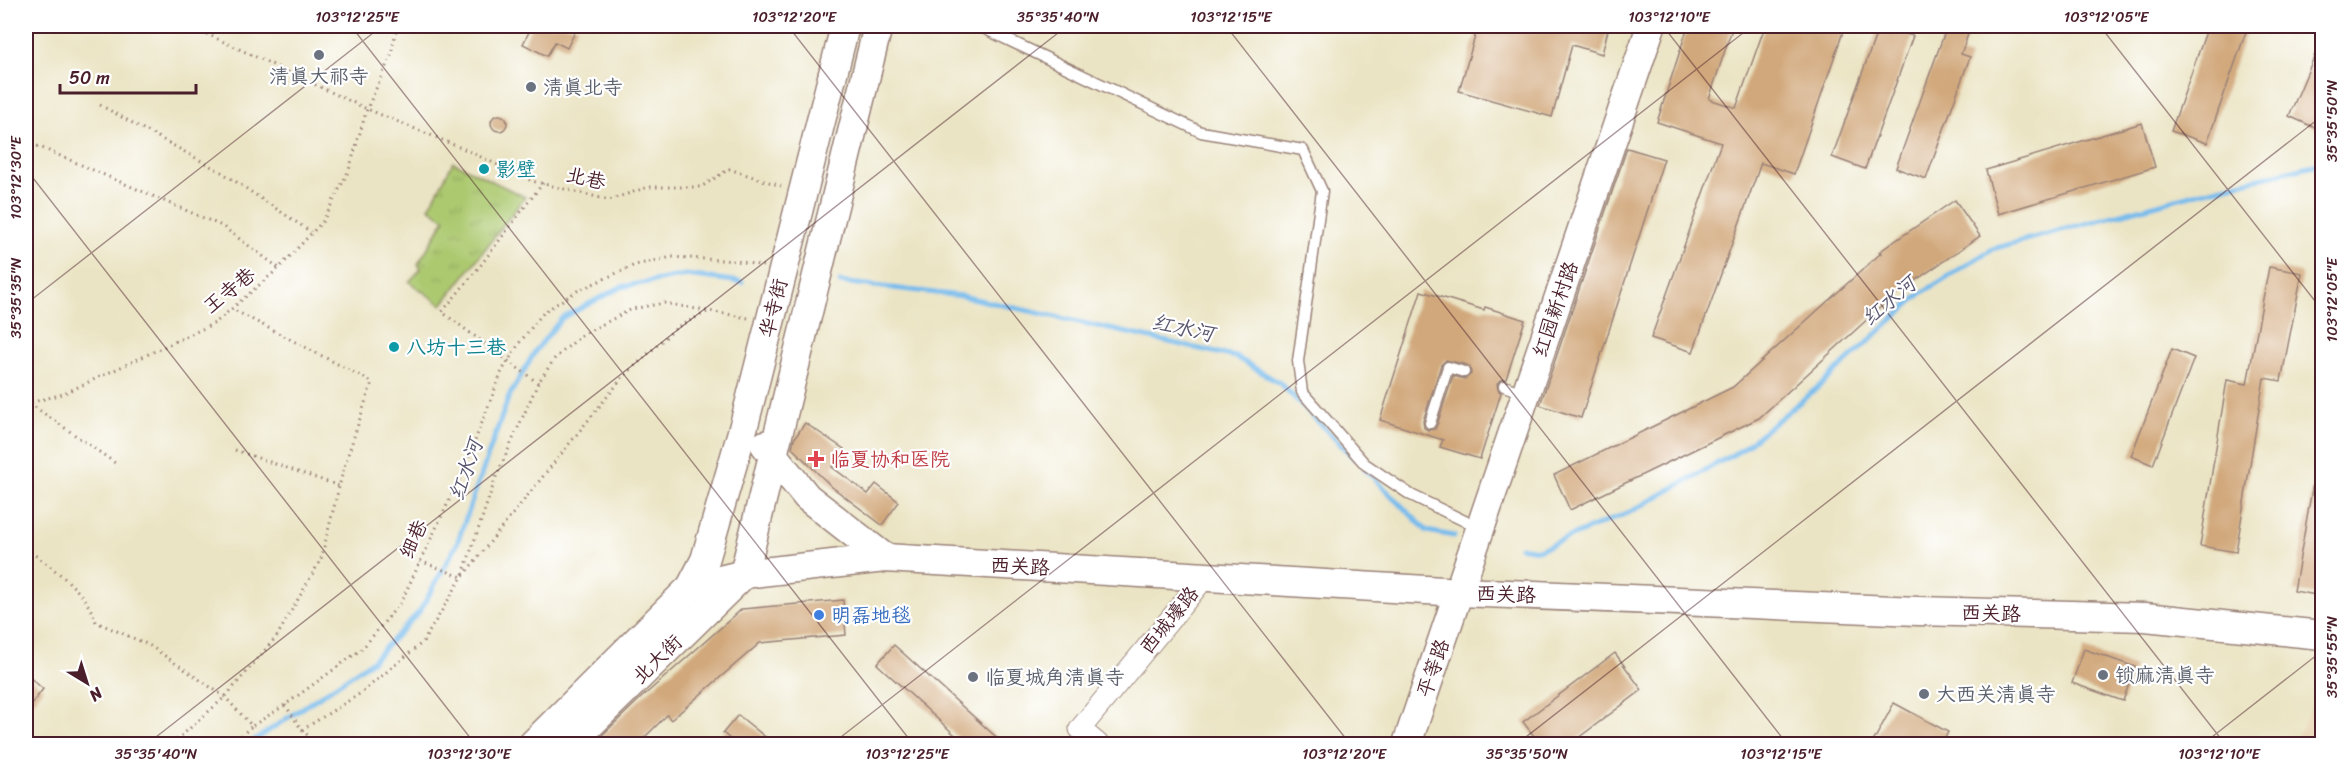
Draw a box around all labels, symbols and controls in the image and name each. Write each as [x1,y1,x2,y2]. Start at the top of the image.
text: 103°12'25"E [315,4,400,30]
text: 103°12'20"E [752,4,838,30]
text: 35°35'40"N [1017,4,1100,30]
text: 103°12'15"E [1190,4,1273,30]
text: 103°12'10"E [1628,4,1712,30]
text: 103°12'05"E [2064,4,2150,30]
marker: 清真大祁寺 [312,48,326,62]
scale bar [60,57,196,95]
place label: 清真大祁寺 [269,59,369,94]
text: 50 m [69,62,110,94]
place label: 清真北寺 [543,70,623,105]
text: 35°35'50"N [2319,79,2345,162]
marker: 清真北寺 [524,80,538,94]
text: 103°12'30"E [3,135,29,220]
place label: 影壁 [496,152,536,187]
street label: 北巷 [562,157,610,200]
marker: 影壁 [477,162,491,176]
street label: 红园新村路 [1523,255,1589,362]
text: 103°12'05"E [2319,256,2345,342]
text: 35°35'35"N [3,257,29,338]
street label: 王寺巷 [195,257,264,323]
water label: 红水河 [1853,264,1928,336]
street label: 华寺街 [749,275,798,341]
water label: 红水河 [1148,303,1221,354]
place label: 八坊十三巷 [406,330,507,365]
marker: 八坊十三巷 [387,340,401,354]
water label: 红水河 [438,431,495,506]
place label: 临夏协和医院 [830,442,950,477]
marker: 临夏协和医院 [807,450,825,468]
street label: 细巷 [389,513,438,565]
street label: 西关路 [989,547,1052,586]
street label: 西关路 [1475,576,1538,613]
street label: 西城壕路 [1131,577,1209,662]
street label: 西关路 [1960,595,2023,632]
place label: 明磊地毯 [831,598,911,633]
marker: 明磊地毯 [812,608,826,622]
text: 35°35'55"N [2319,616,2345,698]
street label: 北大街 [624,626,691,693]
street label: 平等路 [1407,633,1460,702]
north arrow [57,653,117,713]
place label: 锁麻清真寺 [2115,658,2215,693]
place label: 临夏城角清真寺 [985,660,1125,695]
marker: 锁麻清真寺 [2096,668,2110,682]
marker: 临夏城角清真寺 [966,670,980,684]
place label: 大西关清真寺 [1936,677,2056,712]
text: N [82,679,110,710]
marker: 大西关清真寺 [1917,687,1931,701]
text: 35°35'40"N [115,741,198,767]
text: 103°12'30"E [427,741,512,767]
text: 103°12'25"E [865,741,950,767]
text: 103°12'20"E [1302,741,1388,767]
text: 35°35'50"N [1486,741,1569,767]
text: 103°12'15"E [1740,741,1823,767]
text: 103°12'10"E [2178,741,2262,767]

